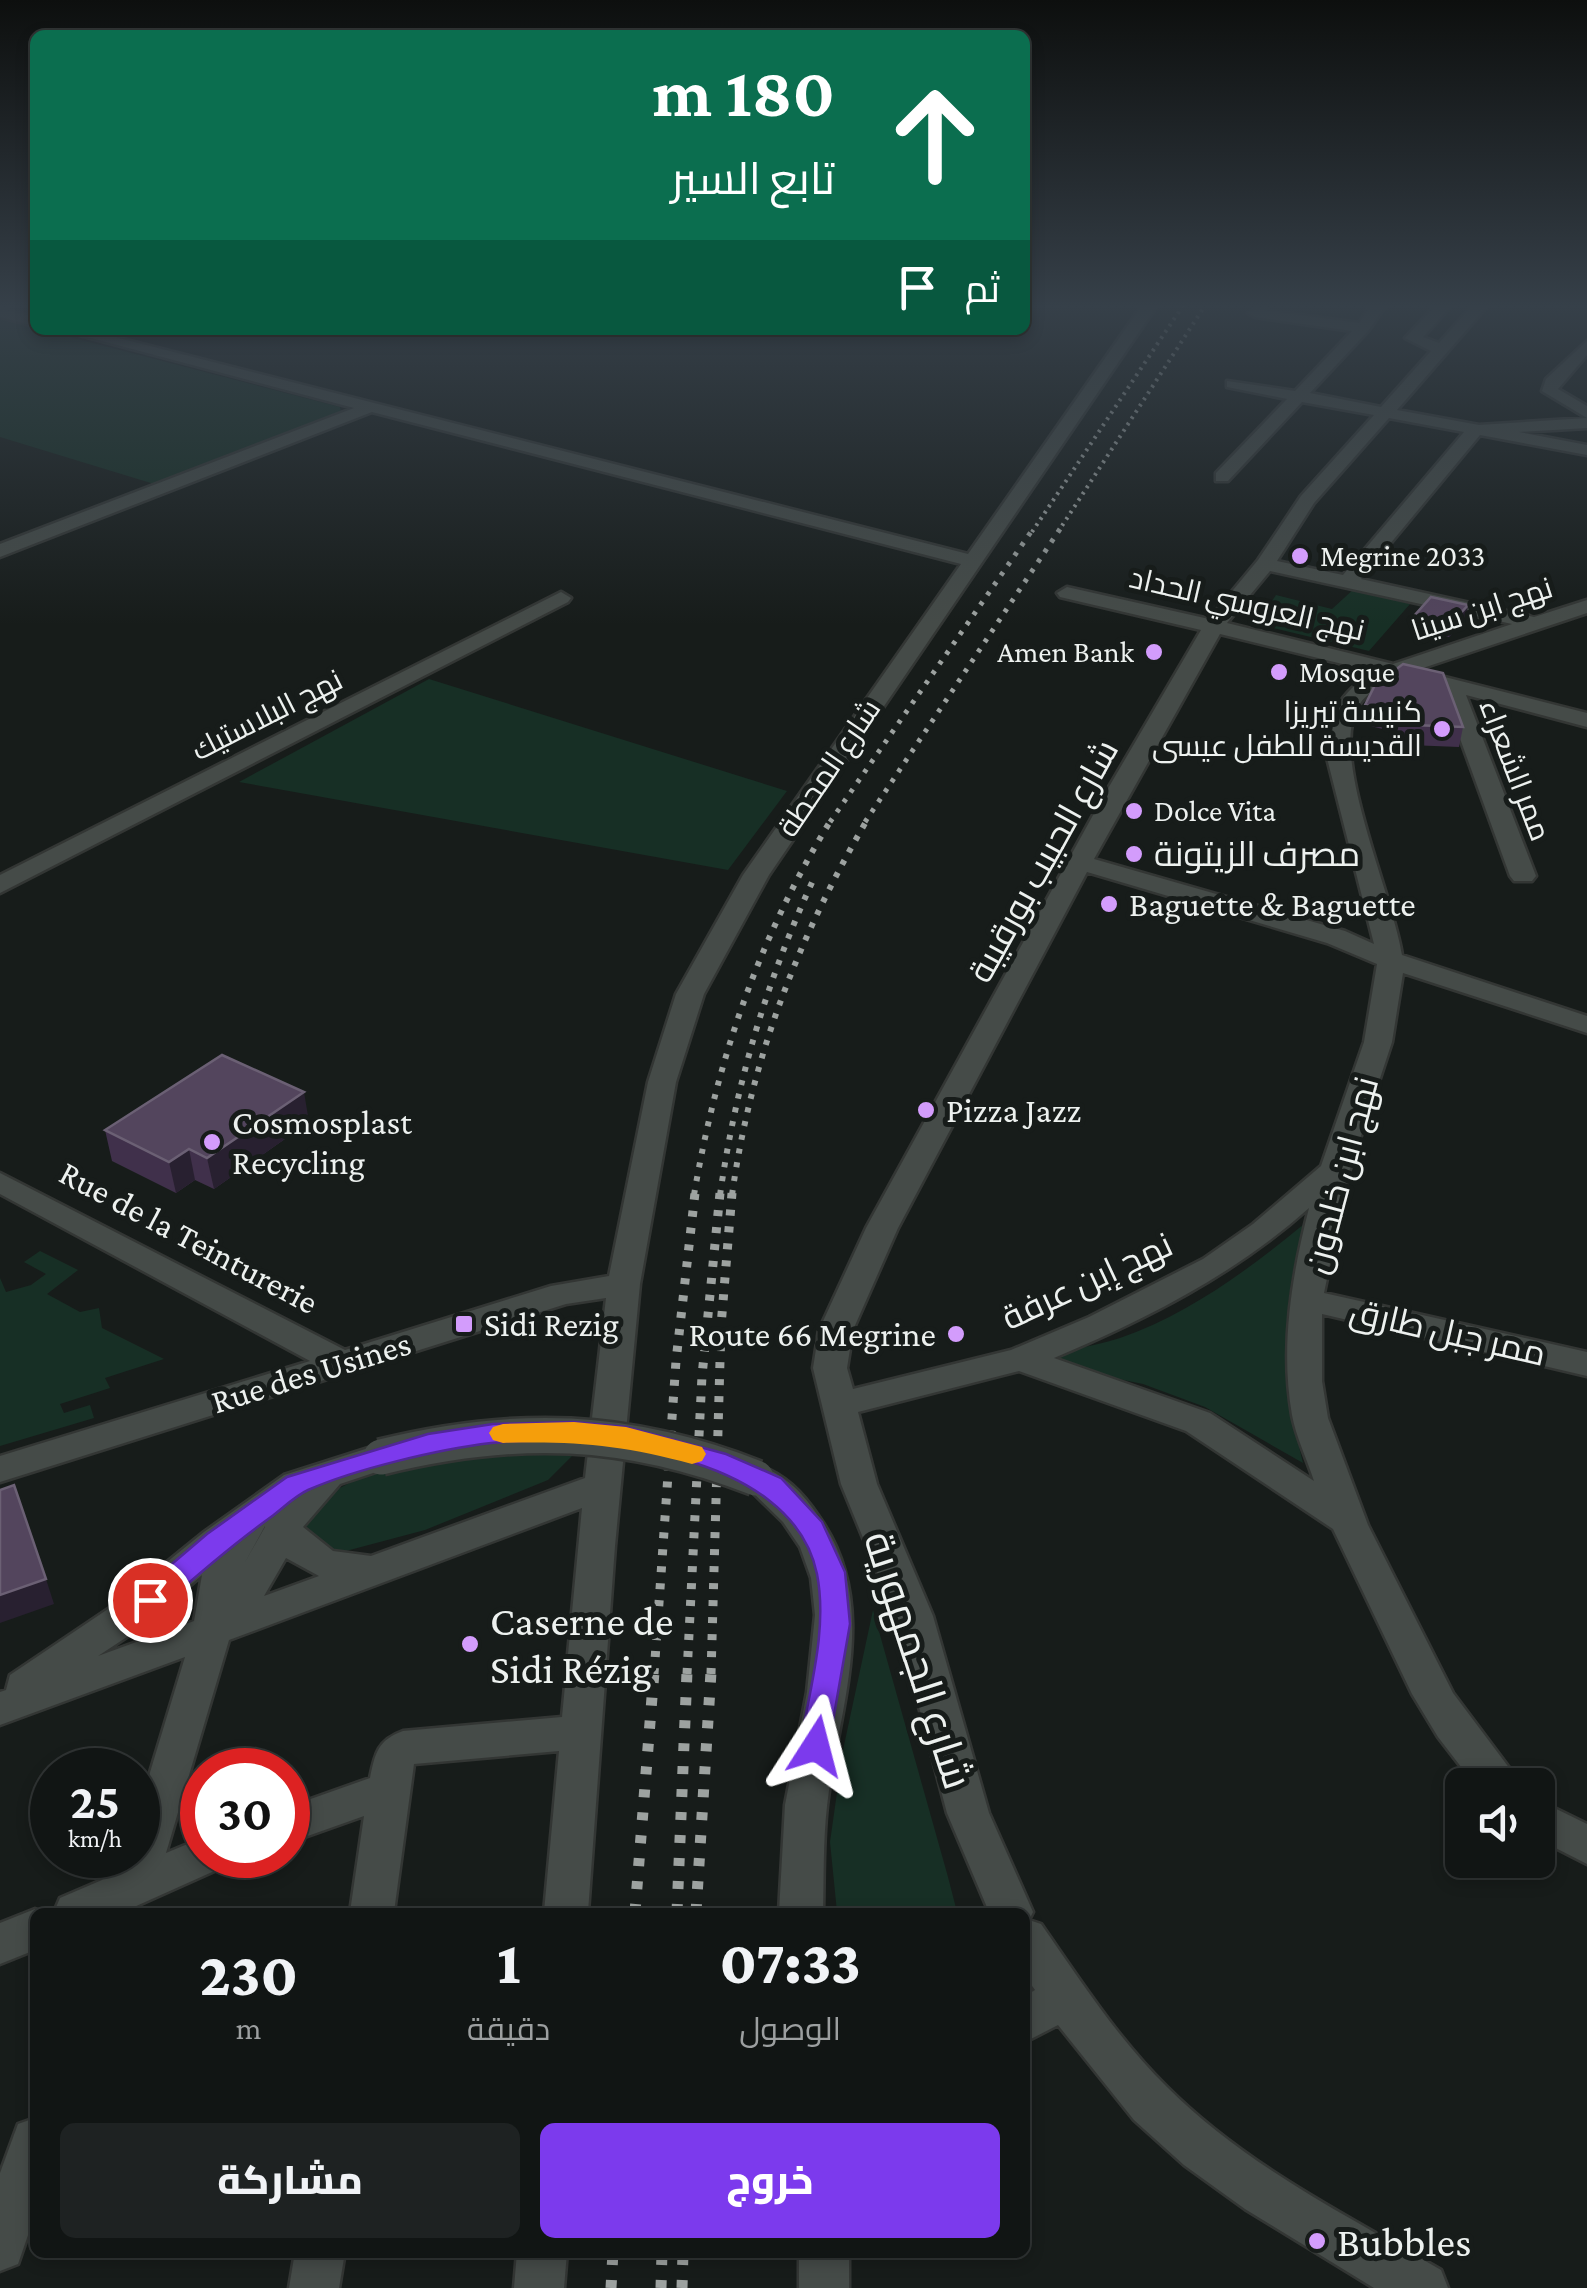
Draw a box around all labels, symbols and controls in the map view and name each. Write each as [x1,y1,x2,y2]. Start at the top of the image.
text: 180 m [653,53,835,131]
icon: ahead [870,70,1000,200]
text: تابع السير [671,154,835,204]
icon: arrive [890,260,945,315]
text: ثم [965,268,1000,310]
place label: Megrine 2033 [1320,539,1485,573]
marker: Megrine 2033 [1289,545,1311,567]
street label: نهج العروسي الحداد [1125,560,1368,652]
street label: نهج ابن سينا [1407,570,1558,651]
place label: Amen Bank [997,635,1135,668]
marker: Amen Bank [1143,641,1165,663]
place label: Mosque [1299,655,1395,689]
marker: Mosque [1268,661,1290,683]
street label: نهج البلاستيك [186,663,349,770]
street label: شارع المحطة [771,693,890,845]
street label: ممر الشعراء [1472,694,1558,846]
place label: كنيسة تيريزا القديسة للطفل عيسى [1152,695,1422,764]
marker: كنيسة تيريزا القديسة للطفل عيسى [1431,718,1453,740]
street label: شارع الحبيب بورقيبة [961,733,1129,991]
place label: Dolce Vita [1154,794,1276,827]
marker: Dolce Vita [1123,800,1145,822]
place label: مصرف الزيتونة [1154,835,1360,874]
marker: مصرف الزيتونة [1123,843,1145,865]
place label: Baguette & Baguette [1129,885,1416,924]
marker: Baguette & Baguette [1098,893,1120,915]
street label: نهج ابن خلدون [1296,1072,1389,1279]
place label: Pizza Jazz [946,1091,1081,1130]
marker: Pizza Jazz [915,1099,937,1121]
place label: Cosmosplast Recycling [232,1103,412,1182]
marker: Cosmosplast Recycling [201,1131,223,1153]
street label: Rue de la Teinturerie [53,1153,325,1322]
street label: نهج إبن عرفة [996,1225,1180,1341]
street label: ممر جبل طارق [1346,1291,1550,1376]
place label: Sidi Rezig [484,1305,619,1344]
marker: Sidi Rezig [453,1313,475,1335]
place label: Route 66 Megrine [689,1315,936,1354]
marker: Route 66 Megrine [945,1323,967,1345]
street label: Rue des Usines [207,1324,416,1421]
street label: شارع الجمهورية [851,1526,982,1796]
pin [108,1558,193,1643]
icon: arrive [123,1573,178,1628]
place label: Caserne de Sidi Rézig [490,1597,673,1692]
marker: Caserne de Sidi Rézig [459,1633,481,1655]
position arrow [764,1694,868,1798]
speed limit sign: 30 [180,1748,310,1878]
map controls [1445,1768,1555,1878]
button: sound [1445,1768,1555,1878]
text: 25 [70,1773,120,1829]
text: km/h [68,1825,122,1852]
text: 1 [497,1929,520,1996]
text: 07:33 [719,1929,861,1996]
text: 230 [199,1941,298,2008]
text: m [236,2010,261,2046]
text: دقيقة [467,2011,550,2047]
text: الوصول [739,2011,841,2047]
button: مشاركة [60,2123,520,2238]
button: خروج [540,2123,1000,2238]
place label: Bubbles [1337,2218,1471,2265]
marker: Bubbles [1306,2230,1328,2252]

